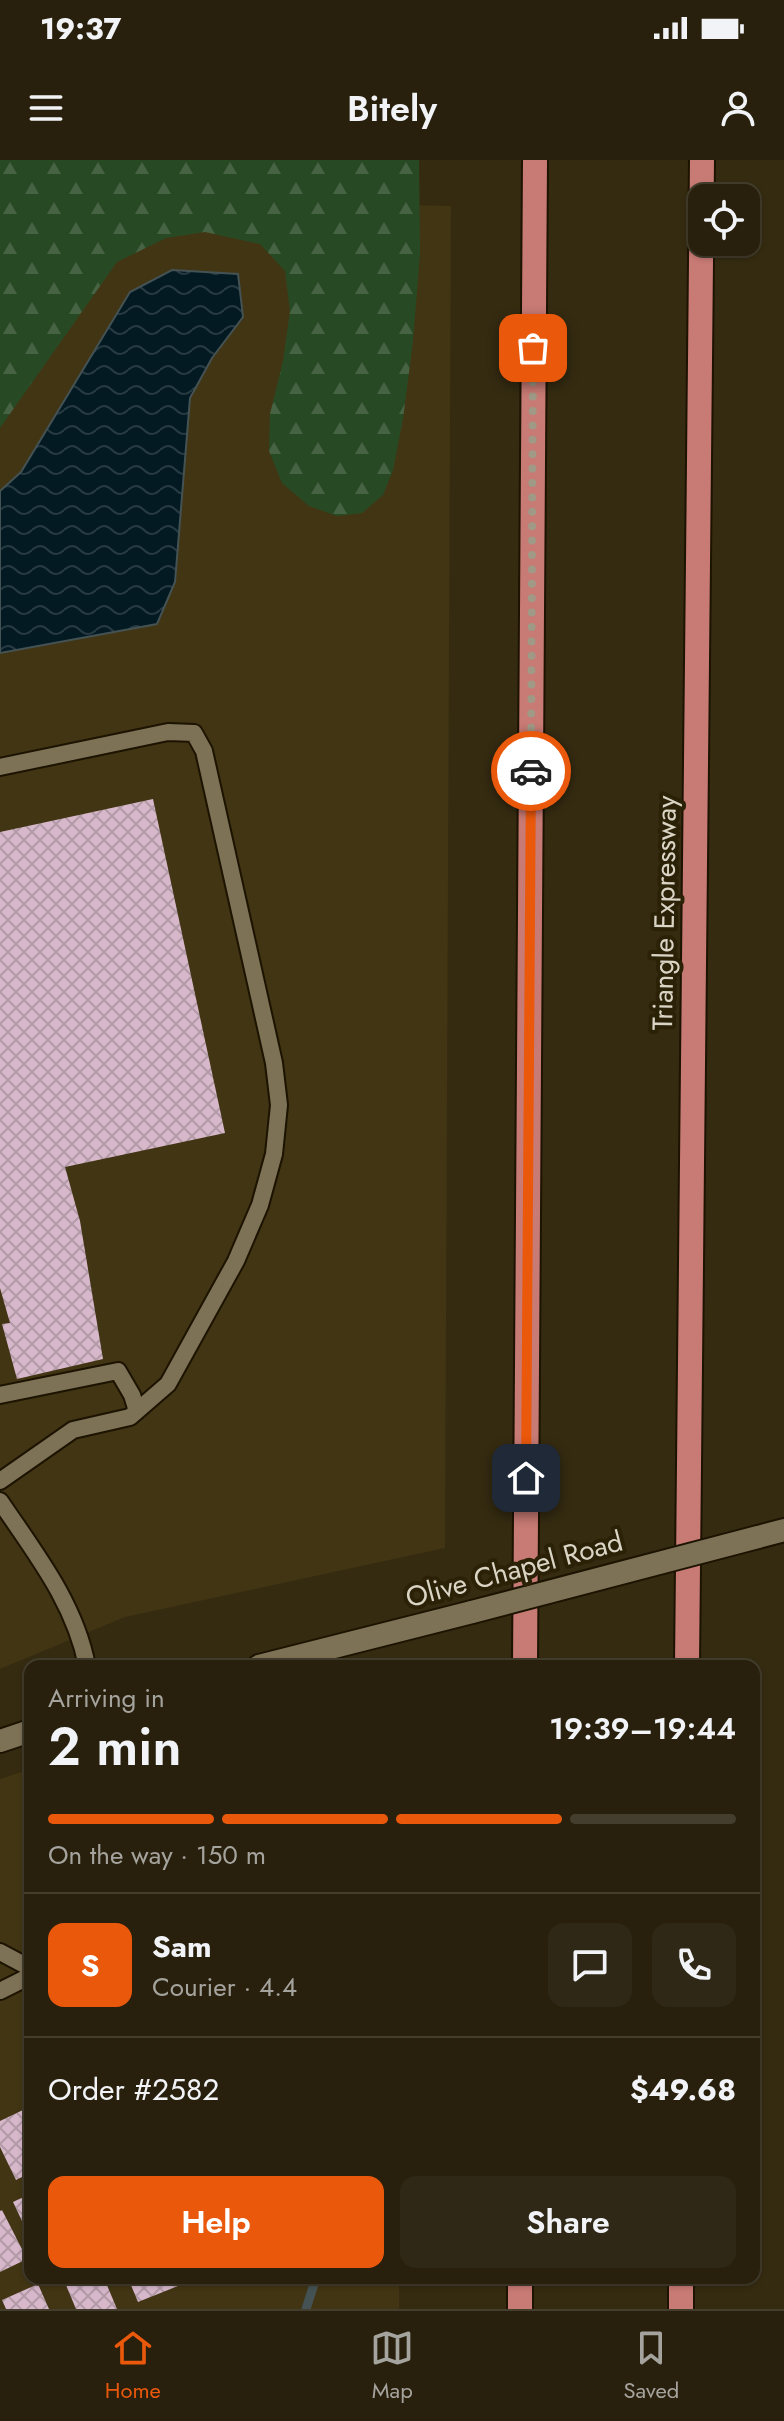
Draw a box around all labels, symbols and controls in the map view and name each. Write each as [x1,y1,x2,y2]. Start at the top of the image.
text: 19:37 [40,7,121,50]
text: Bitely [347,82,437,134]
icon: menu [24,86,68,130]
icon: person [716,86,760,130]
map controls [688,184,760,256]
button: locate [688,184,760,256]
pin [499,314,567,382]
icon: bag [511,326,555,370]
courier [491,731,571,811]
icon: car [509,749,553,793]
street label: Triangle Expressway [642,795,687,1031]
pin [492,1444,560,1512]
icon: home [504,1456,548,1500]
street label: Olive Chapel Road [401,1521,627,1618]
text: Arriving in [48,1679,165,1717]
text: 19:39–19:44 [549,1707,736,1750]
text: 2 min [48,1709,181,1785]
text: On the way · 150 m [48,1836,266,1874]
button: chat [548,1923,632,2007]
button: phone [652,1923,736,2007]
text: Sam [152,1925,212,1968]
text: S [81,1944,99,1987]
text: Courier · 4.4 [152,1968,297,2006]
text: Order #2582 [48,2068,219,2111]
text: $49.68 [630,2068,736,2111]
button: Help [48,2176,384,2268]
button: Share [400,2176,736,2268]
tab: Home [105,2326,161,2406]
tab: Map [370,2326,414,2406]
tab: Saved [624,2326,679,2406]

